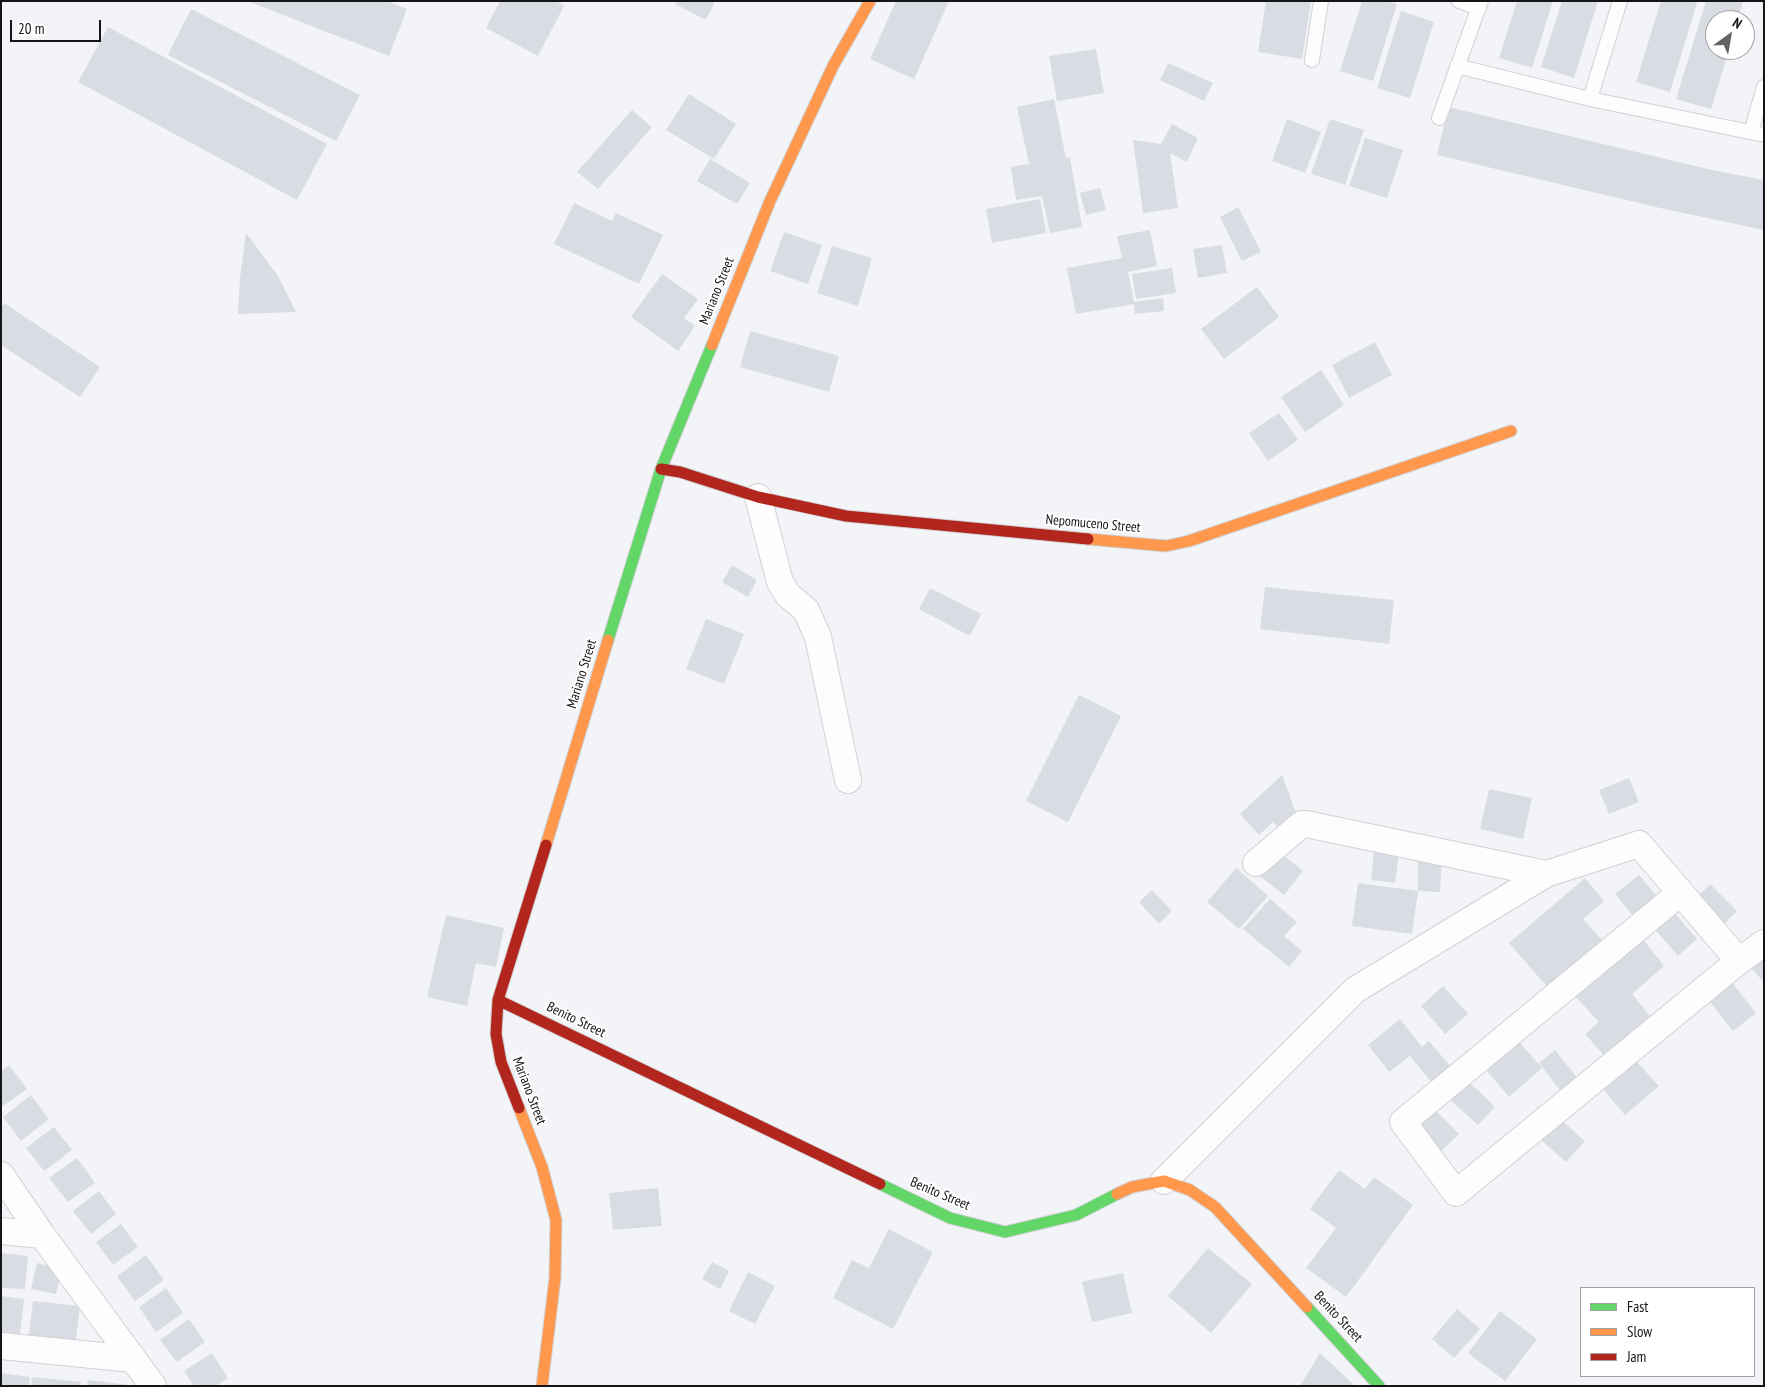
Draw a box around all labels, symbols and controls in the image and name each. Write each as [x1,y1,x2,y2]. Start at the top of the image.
scale bar [12,10,104,42]
north arrow [1705,10,1755,60]
text: N [1729,13,1745,33]
text: 20 m [18,19,44,38]
street label: Mariano Street [696,255,738,327]
street label: Nepomuceno Street [1045,511,1141,537]
street label: Mariano Street [564,638,600,710]
street label: Benito Street [544,999,608,1041]
street label: Mariano Street [508,1055,550,1127]
street label: Benito Street [908,1174,972,1214]
legend [1580,1287,1755,1377]
street label: Benito Street [1310,1288,1366,1346]
text: Fast [1627,1297,1648,1316]
text: Slow [1627,1322,1652,1341]
text: Jam [1627,1347,1646,1366]

